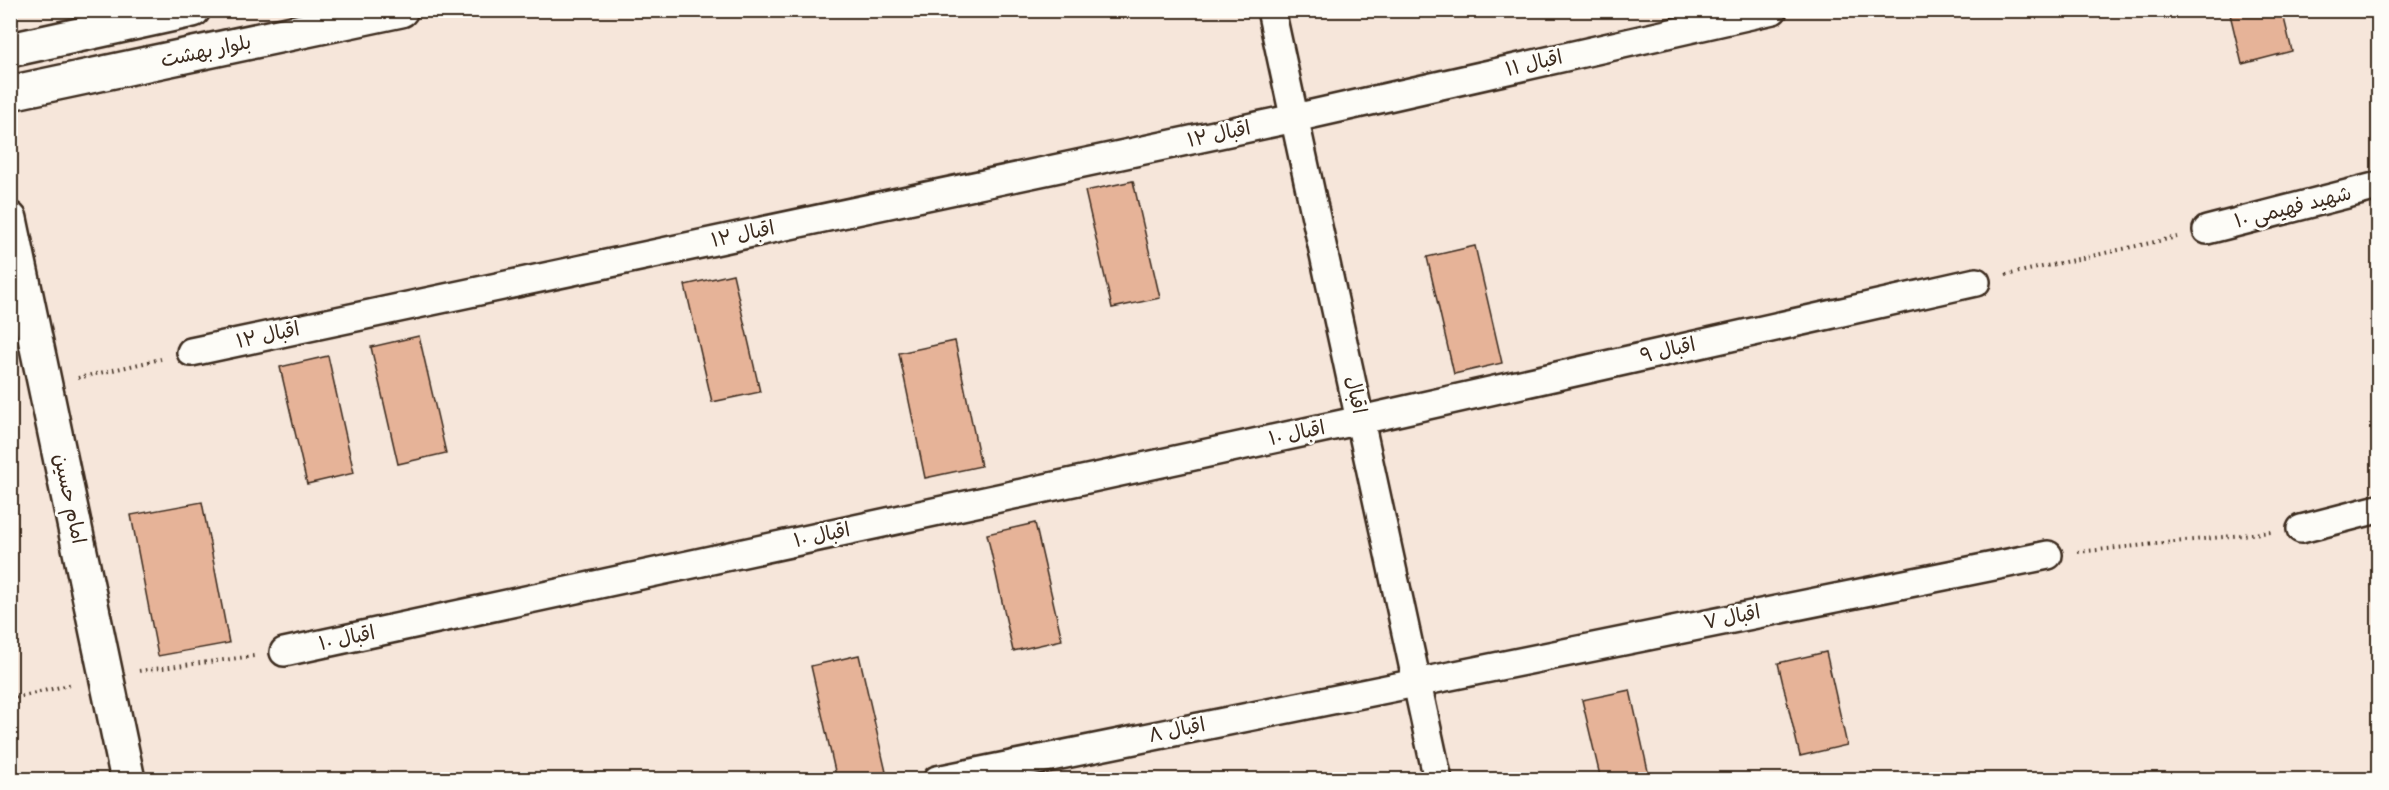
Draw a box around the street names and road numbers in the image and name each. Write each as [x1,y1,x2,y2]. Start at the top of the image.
street label: بلوار بهشت [158,29,254,75]
street label: اقبال ۱۱ [1503,44,1565,84]
street label: اقبال ۱۲ [1185,115,1253,155]
street label: شهید فهیمی ۱۰ [2232,180,2354,236]
street label: اقبال ۱۲ [709,215,777,255]
street label: اقبال ۱۲ [234,316,302,356]
street label: اقبال ۹ [1638,332,1698,370]
street label: اقبال [1338,374,1372,416]
street label: اقبال ۱۰ [1266,415,1328,453]
street label: امام حسین [46,451,92,547]
street label: اقبال ۱۰ [791,517,853,555]
street label: اقبال ۷ [1701,599,1763,637]
street label: اقبال ۱۰ [316,620,378,658]
street label: اقبال ۸ [1146,712,1208,750]

